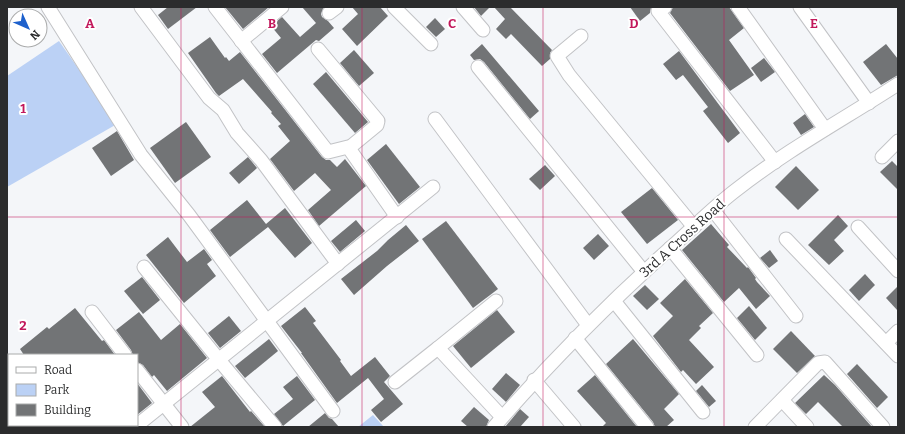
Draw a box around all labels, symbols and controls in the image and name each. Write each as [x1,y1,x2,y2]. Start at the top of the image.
north arrow [8,8,48,48]
text: A [85,16,95,31]
text: B [268,16,276,31]
text: C [448,16,456,31]
text: D [629,16,639,31]
text: E [810,16,818,31]
text: N [27,27,42,43]
text: 1 [20,101,26,116]
street label: 3rd A Cross Road [636,196,729,281]
text: 2 [19,318,27,333]
legend [8,354,138,426]
text: Road [44,363,72,377]
text: Park [44,383,70,397]
text: Building [44,403,91,417]

